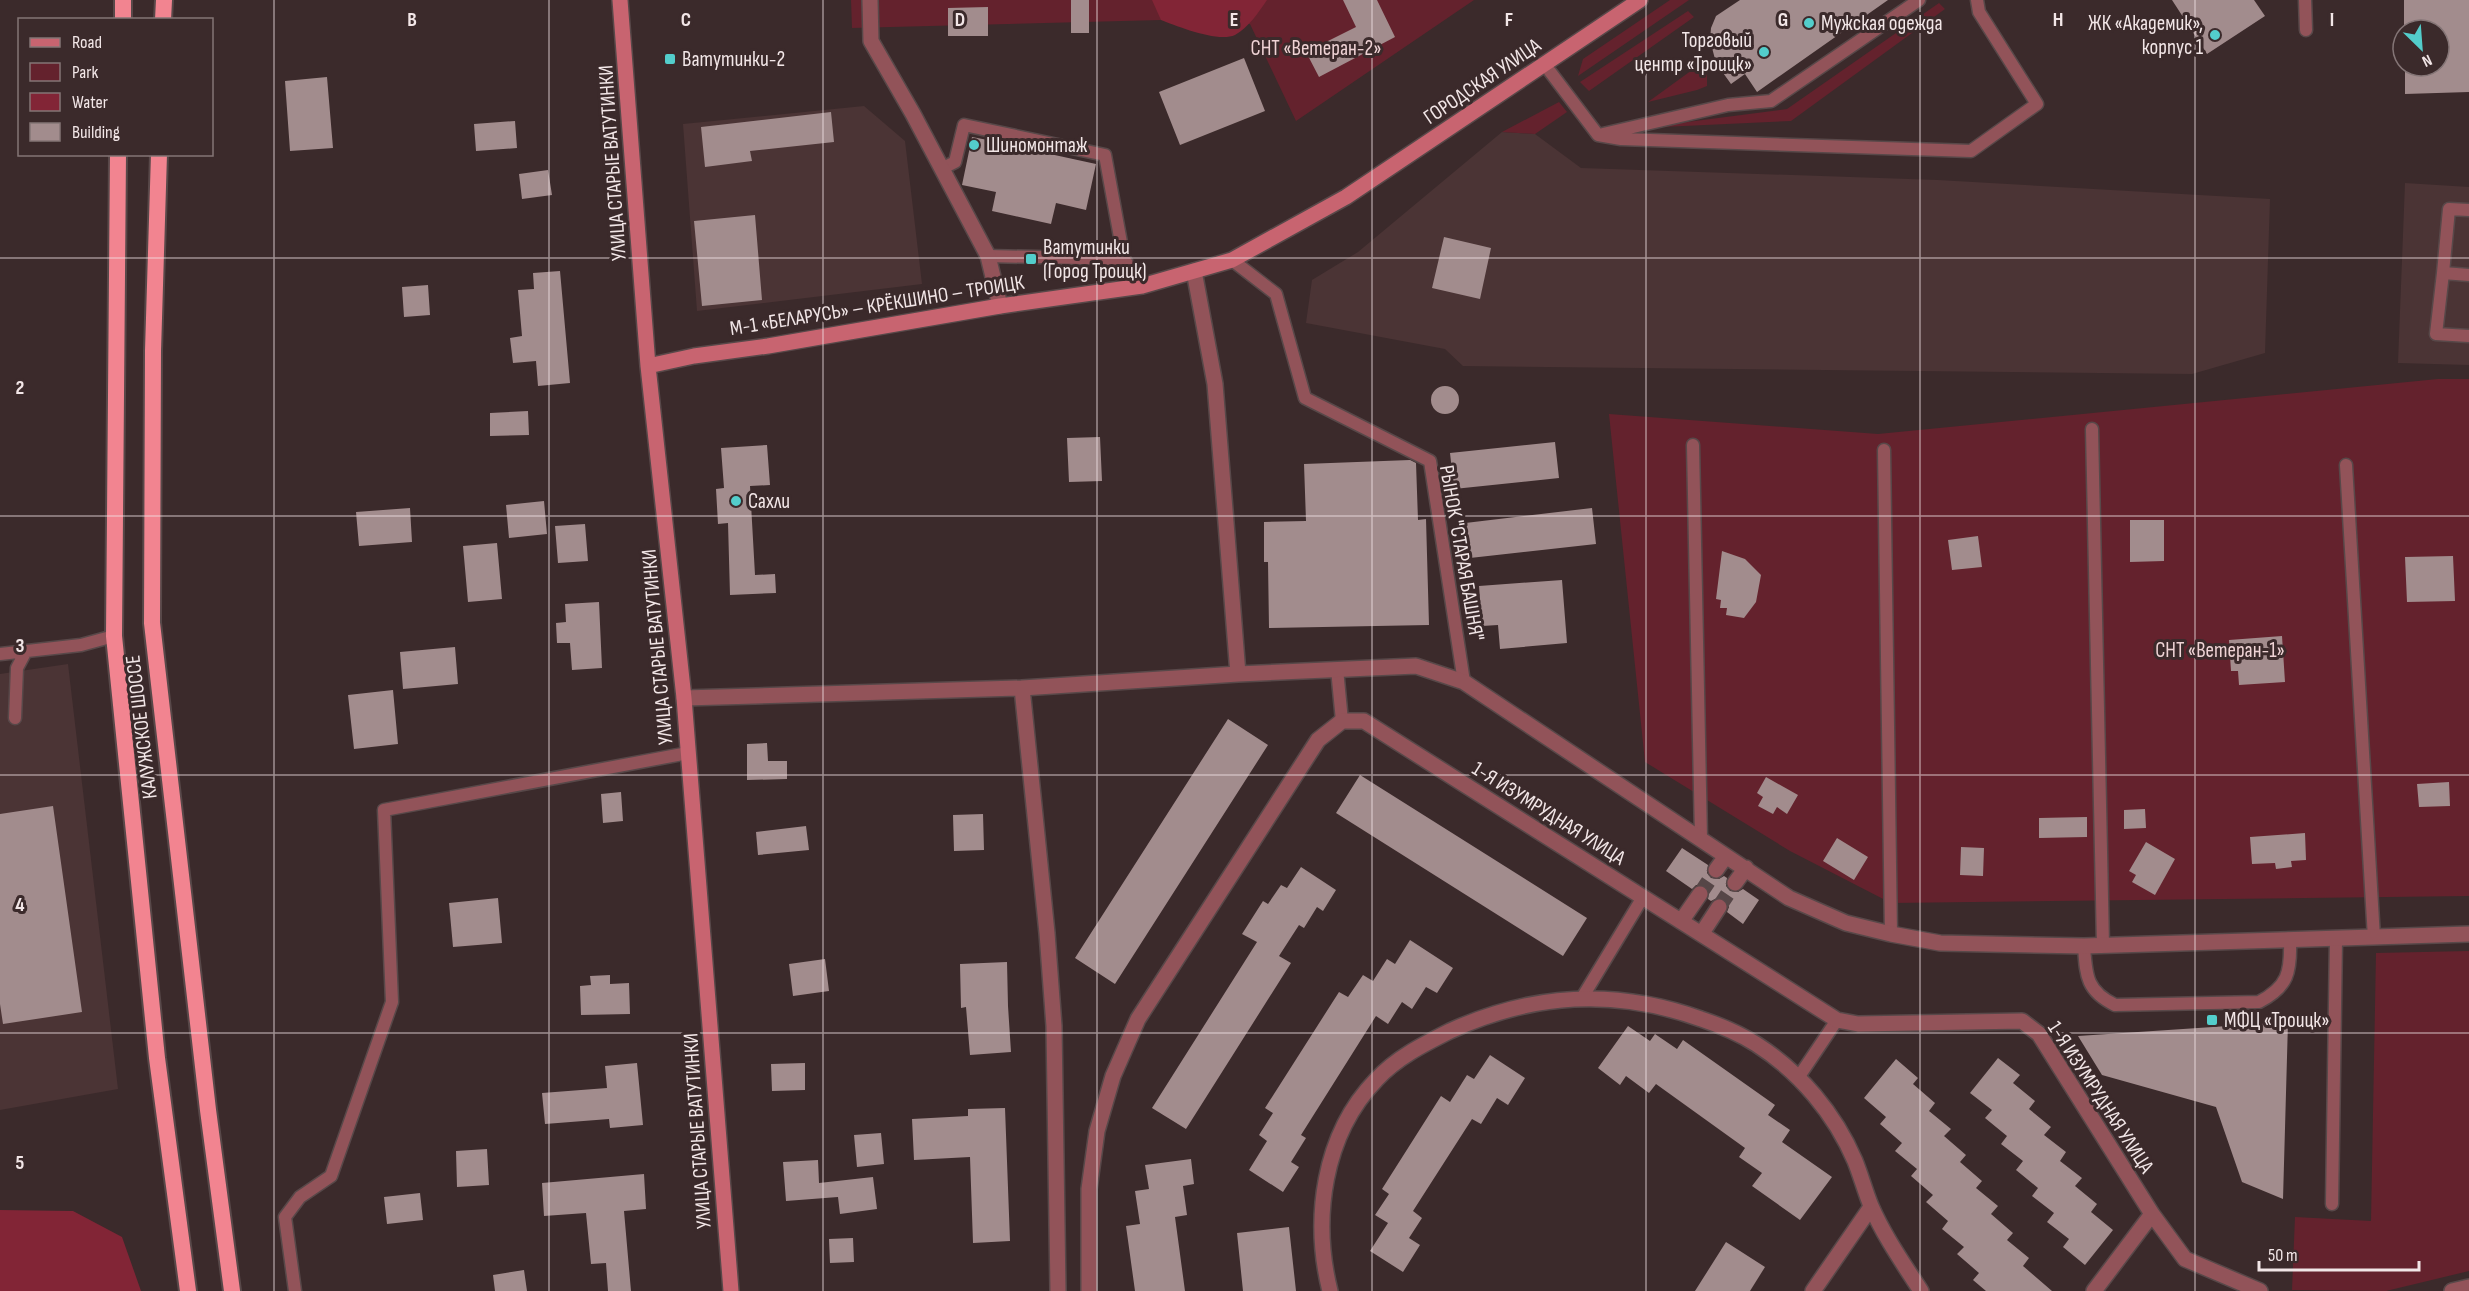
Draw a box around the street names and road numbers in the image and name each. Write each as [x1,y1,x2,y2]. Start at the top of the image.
street label: ГОРОДСКАЯ УЛИЦА [1419,32,1546,130]
street label: УЛИЦА СТАРЫЕ ВАТУТИНКИ [593,64,632,262]
street label: М-1 «БЕЛАРУСЬ» – КРЁКШИНО – ТРОИЦК [728,270,1027,341]
street label: РЫНОК "СТАРАЯ БАШНЯ" [1434,463,1489,643]
street label: УЛИЦА СТАРЫЕ ВАТУТИНКИ [636,548,679,746]
street label: КАЛУЖСКОЕ ШОССЕ [120,654,163,800]
street label: 1-Я ИЗУМРУДНАЯ УЛИЦА [1468,756,1631,871]
street label: 1-Я ИЗУМРУДНАЯ УЛИЦА [2042,1017,2160,1179]
street label: УЛИЦА СТАРЫЕ ВАТУТИНКИ [678,1032,717,1230]

